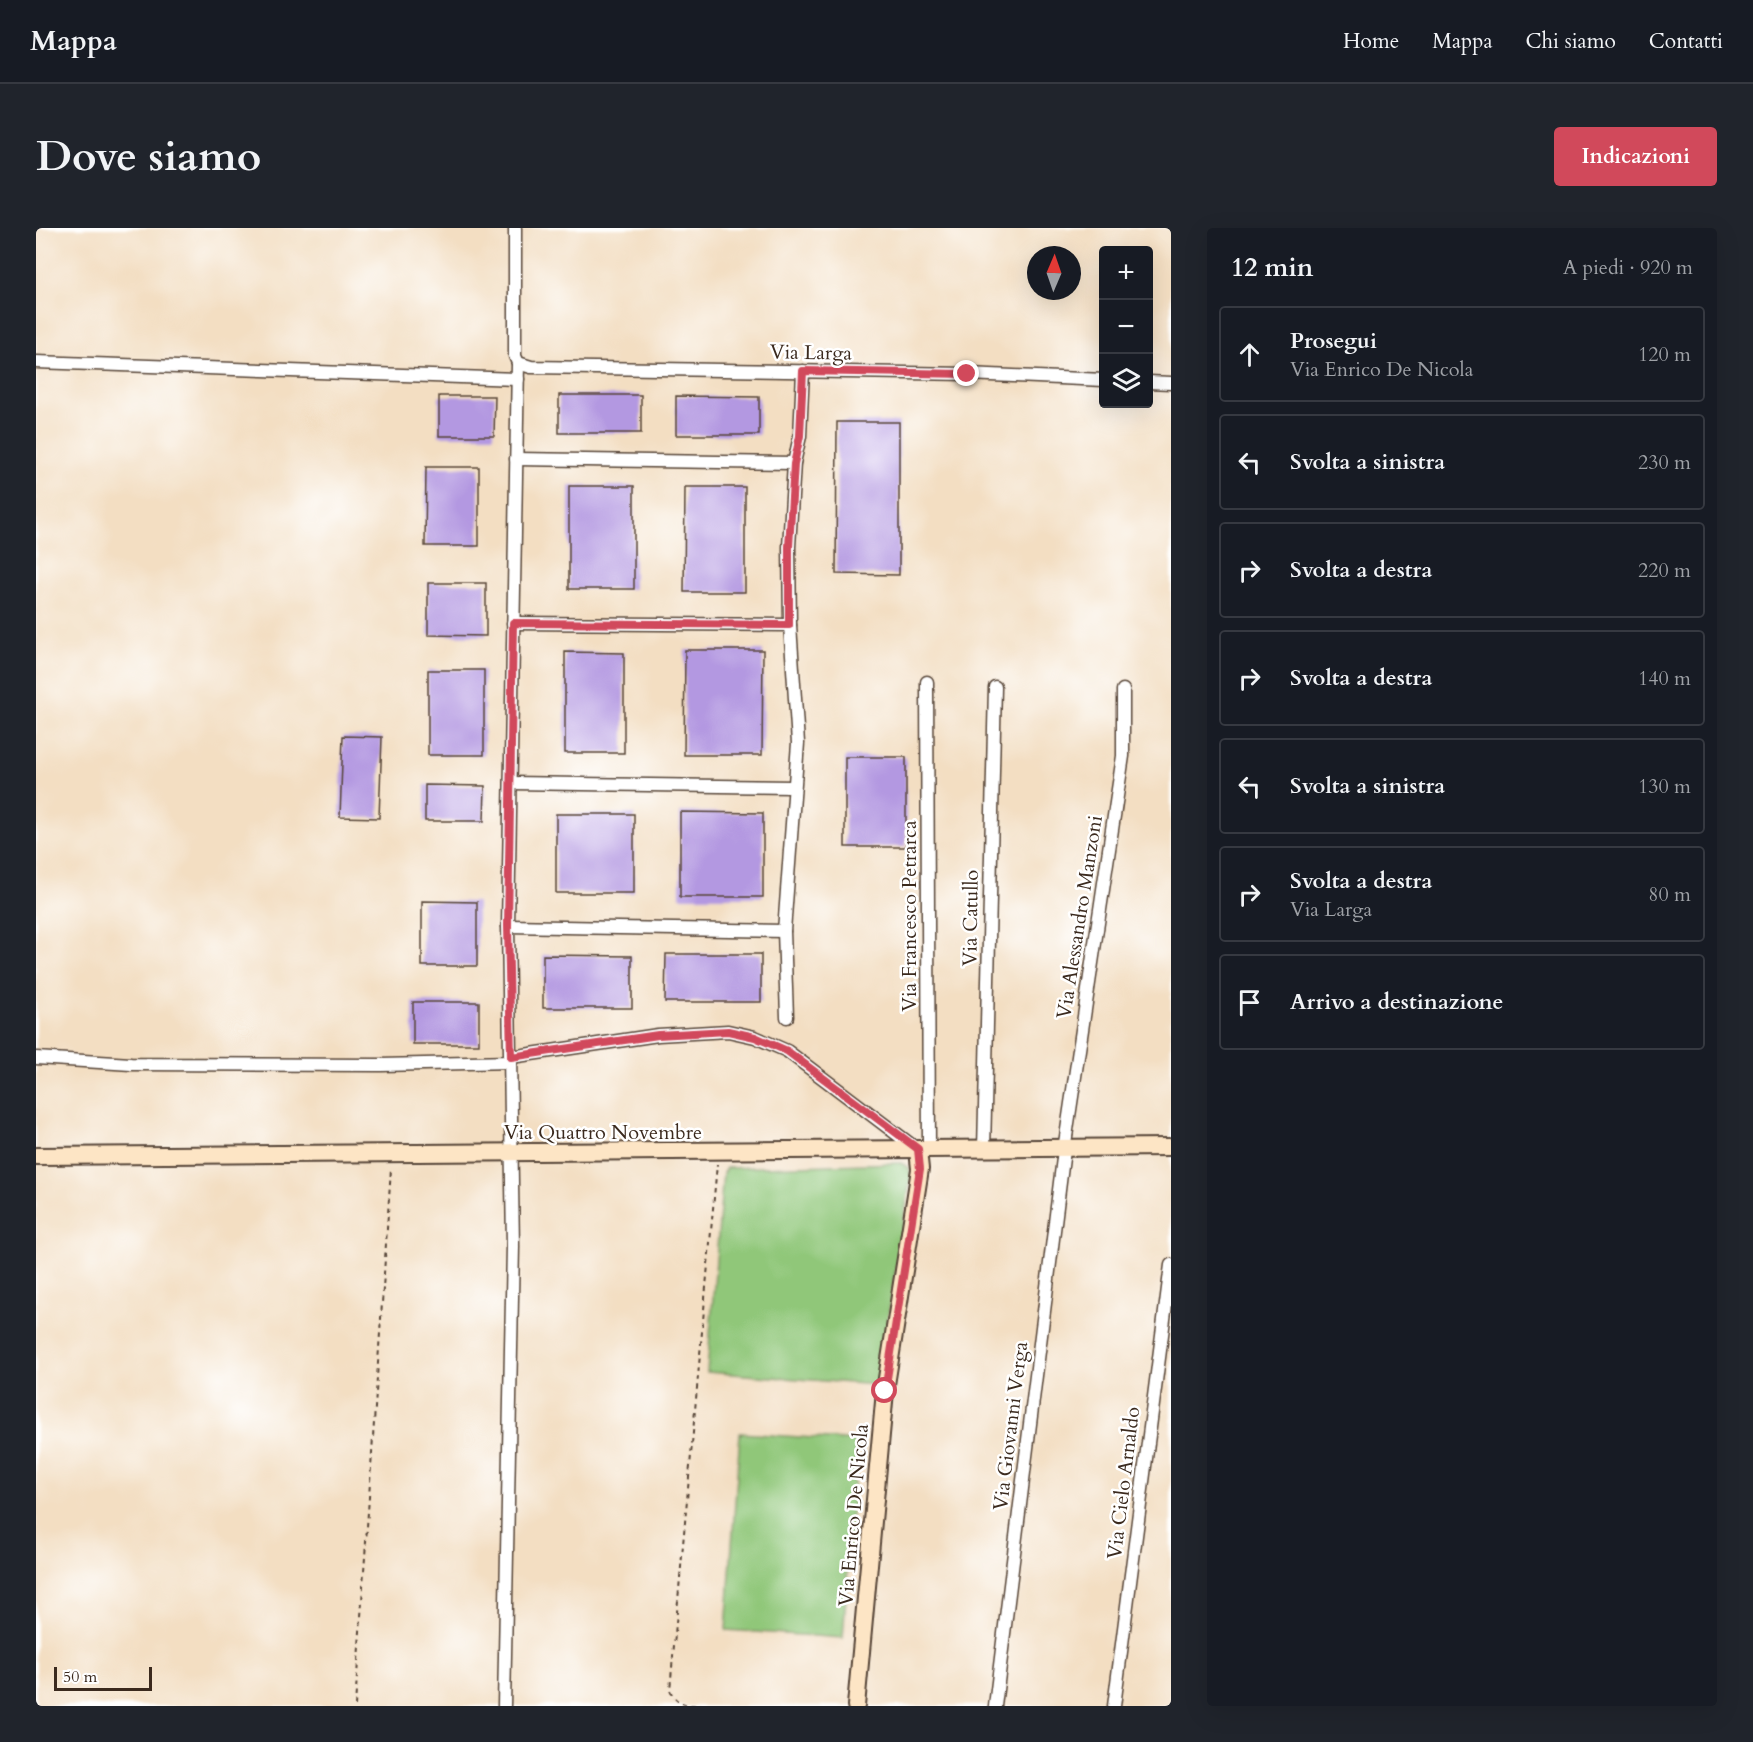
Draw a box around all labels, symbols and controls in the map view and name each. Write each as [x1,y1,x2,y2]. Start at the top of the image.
text: Mappa [30,22,117,60]
text: Home [1343,27,1399,56]
text: Mappa [1432,27,1493,56]
text: Chi siamo [1526,27,1616,56]
text: Contatti [1649,27,1723,56]
button: Indicazioni [1554,127,1717,186]
text: Dove siamo [36,128,261,185]
north arrow [1027,246,1081,300]
map controls [1099,246,1153,408]
button: + [1099,246,1153,300]
text: 12 min [1231,250,1314,285]
text: A piedi · 920 m [1563,254,1693,281]
button: − [1099,300,1153,354]
text: Prosegui [1290,326,1377,356]
street label: Via Larga [770,338,853,367]
icon: ahead [1233,338,1266,371]
text: 120 m [1638,341,1691,368]
button: layers [1099,354,1153,408]
text: Via Enrico De Nicola [1290,356,1473,383]
route end [953,360,979,386]
icon: left [1233,446,1266,479]
text: Svolta a sinistra [1290,447,1445,477]
text: 230 m [1638,449,1691,476]
icon: right [1233,554,1266,587]
text: Svolta a destra [1290,555,1432,585]
text: 220 m [1638,557,1691,584]
icon: right [1233,662,1266,695]
text: Svolta a destra [1290,663,1432,693]
text: 140 m [1638,665,1691,692]
icon: left [1233,770,1266,803]
text: Svolta a sinistra [1290,771,1445,801]
text: 130 m [1638,773,1691,800]
street label: Via Alessandro Manzoni [1050,813,1109,1021]
street label: Via Francesco Petrarca [896,820,923,1012]
text: Svolta a destra [1290,866,1432,896]
street label: Via Catullo [956,869,985,967]
icon: right [1233,878,1266,911]
text: 80 m [1648,881,1691,908]
text: Via Larga [1290,896,1372,923]
icon: arrive [1233,986,1266,1019]
text: Arrivo a destinazione [1290,987,1503,1017]
street label: Via Quattro Novembre [504,1119,702,1146]
street label: Via Giovanni Verga [987,1340,1034,1512]
route start [871,1377,897,1403]
street label: Via Cielo Arnaldo [1101,1405,1146,1561]
street label: Via Enrico De Nicola [832,1422,875,1608]
scale bar [54,1664,152,1692]
text: 50 m [63,1666,97,1688]

